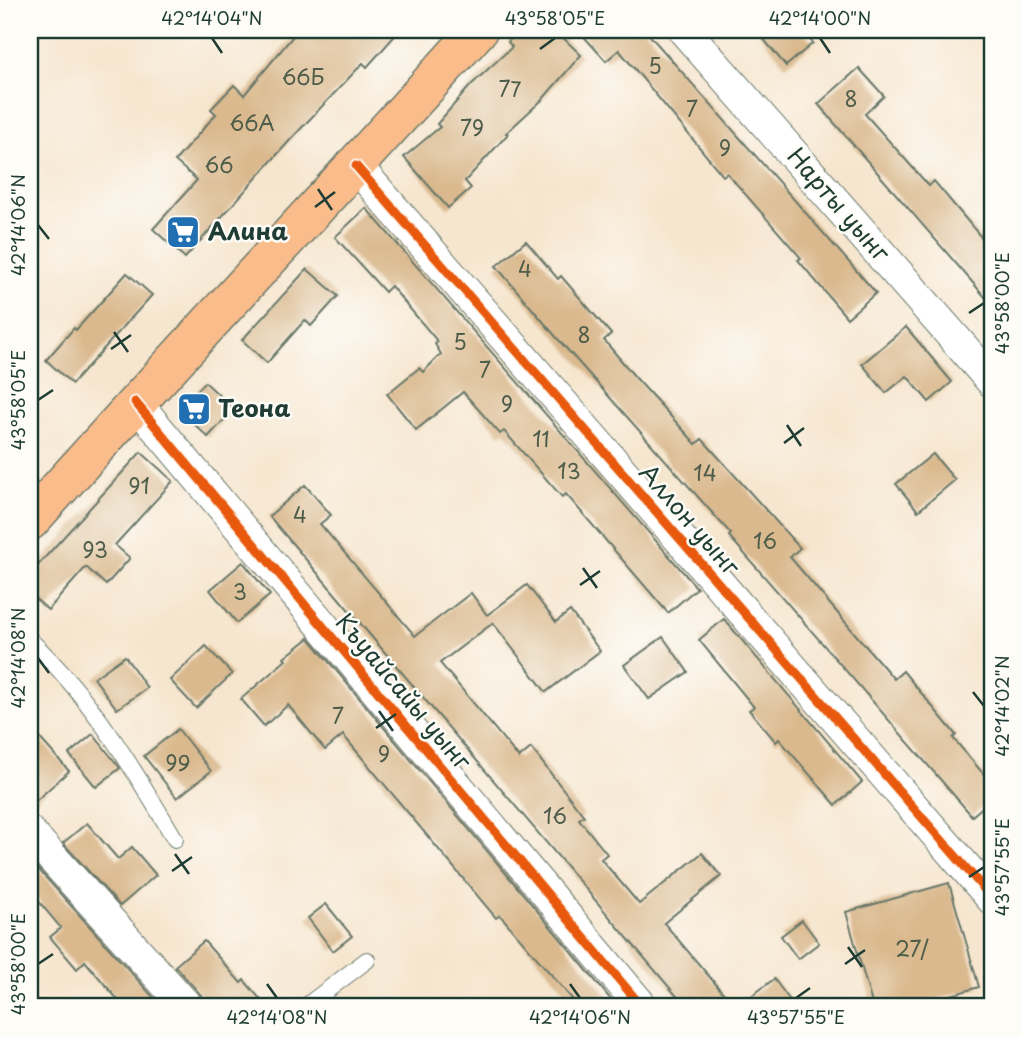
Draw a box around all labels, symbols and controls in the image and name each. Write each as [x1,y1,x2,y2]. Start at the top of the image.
text: 42°14'04"N [161,4,263,31]
text: 43°58'05"E [505,4,605,31]
text: 42°14'00"N [769,4,871,31]
house number: 5 [648,49,662,81]
house number: 66Б [282,60,324,92]
house number: 77 [498,72,522,104]
house number: 8 [844,82,858,114]
house number: 7 [686,92,698,124]
house number: 66А [229,106,275,138]
house number: 79 [460,111,484,143]
house number: 9 [719,131,731,163]
street label: Нарты уынг [780,139,900,269]
house number: 66 [204,148,234,180]
text: 42°14'06"N [4,174,31,276]
place label: Алина [208,212,288,248]
supermarket icon: Алина [164,213,202,251]
house number: 4 [518,252,532,284]
text: 43°58'00"E [988,252,1015,354]
house number: 8 [577,318,591,350]
house number: 5 [453,325,467,357]
text: 43°58'05"E [4,350,31,450]
house number: 7 [479,353,491,385]
house number: 9 [501,387,513,419]
place label: Теона [218,389,291,425]
supermarket icon: Теона [175,390,213,428]
house number: 11 [532,422,550,454]
house number: 13 [557,454,581,486]
street label: Аллон уынг [632,455,750,583]
house number: 14 [693,456,717,488]
house number: 91 [128,469,150,501]
house number: 4 [293,498,307,530]
house number: 16 [753,524,777,556]
house number: 93 [82,533,108,565]
house number: 3 [233,575,247,607]
street label: Къуайсайы уынг [328,605,481,777]
text: 42°14'08"N [4,607,31,709]
text: 42°14'02"N [988,655,1015,757]
house number: 7 [332,699,344,731]
house number: 9 [378,737,390,769]
house number: 99 [165,746,191,778]
house number: 16 [543,799,567,831]
text: 43°57'55"E [988,818,1015,916]
text: 43°58'00"E [4,913,31,1015]
house number: 27/ [895,932,929,964]
text: 42°14'08"N [226,1003,328,1030]
text: 42°14'06"N [529,1003,631,1030]
text: 43°57'55"E [747,1003,845,1030]

